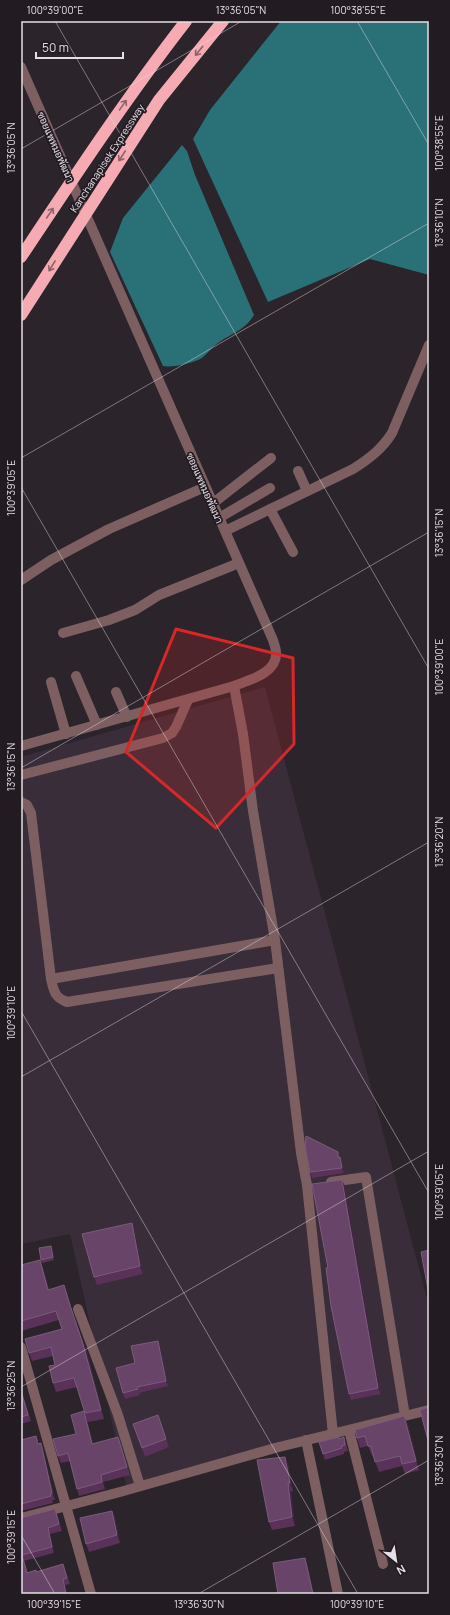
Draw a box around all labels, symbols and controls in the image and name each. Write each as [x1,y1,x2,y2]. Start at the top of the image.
text: 100°39'00"E [27,3,83,17]
text: 13°36'05"N [216,3,266,17]
text: 100°38'55"E [330,3,386,17]
scale bar [36,34,123,60]
text: 50 m [42,39,69,56]
one-way arrow [194,46,203,57]
street label: Kanchanapisek Expressway [67,100,148,215]
one-way arrow [119,100,127,111]
street label: ซอยแพหมอพัฒนา [34,110,78,185]
text: 100°38'55"E [432,115,446,171]
text: 13°36'05"N [4,123,18,173]
one-way arrow [118,150,126,161]
text: 13°36'10"N [432,199,446,247]
one-way arrow [46,208,54,219]
one-way arrow [48,260,56,271]
street label: ซอยแพหมอพัฒนา [183,451,227,526]
text: 100°39'05"E [4,460,18,516]
text: 13°36'15"N [432,509,446,557]
text: 100°39'00"E [432,639,446,695]
text: 13°36'15"N [4,743,18,791]
text: 13°36'20"N [432,817,446,867]
text: 100°39'10"E [4,986,18,1040]
text: 100°39'05"E [432,1164,446,1220]
text: 13°36'25"N [4,1361,18,1411]
text: 13°36'30"N [432,1436,446,1486]
text: 100°39'15"E [4,1510,18,1564]
north arrow [376,1541,416,1581]
text: N [394,1562,408,1579]
text: 100°39'15"E [27,1597,81,1611]
text: 13°36'30"N [174,1597,224,1611]
text: 100°39'10"E [330,1597,384,1611]

